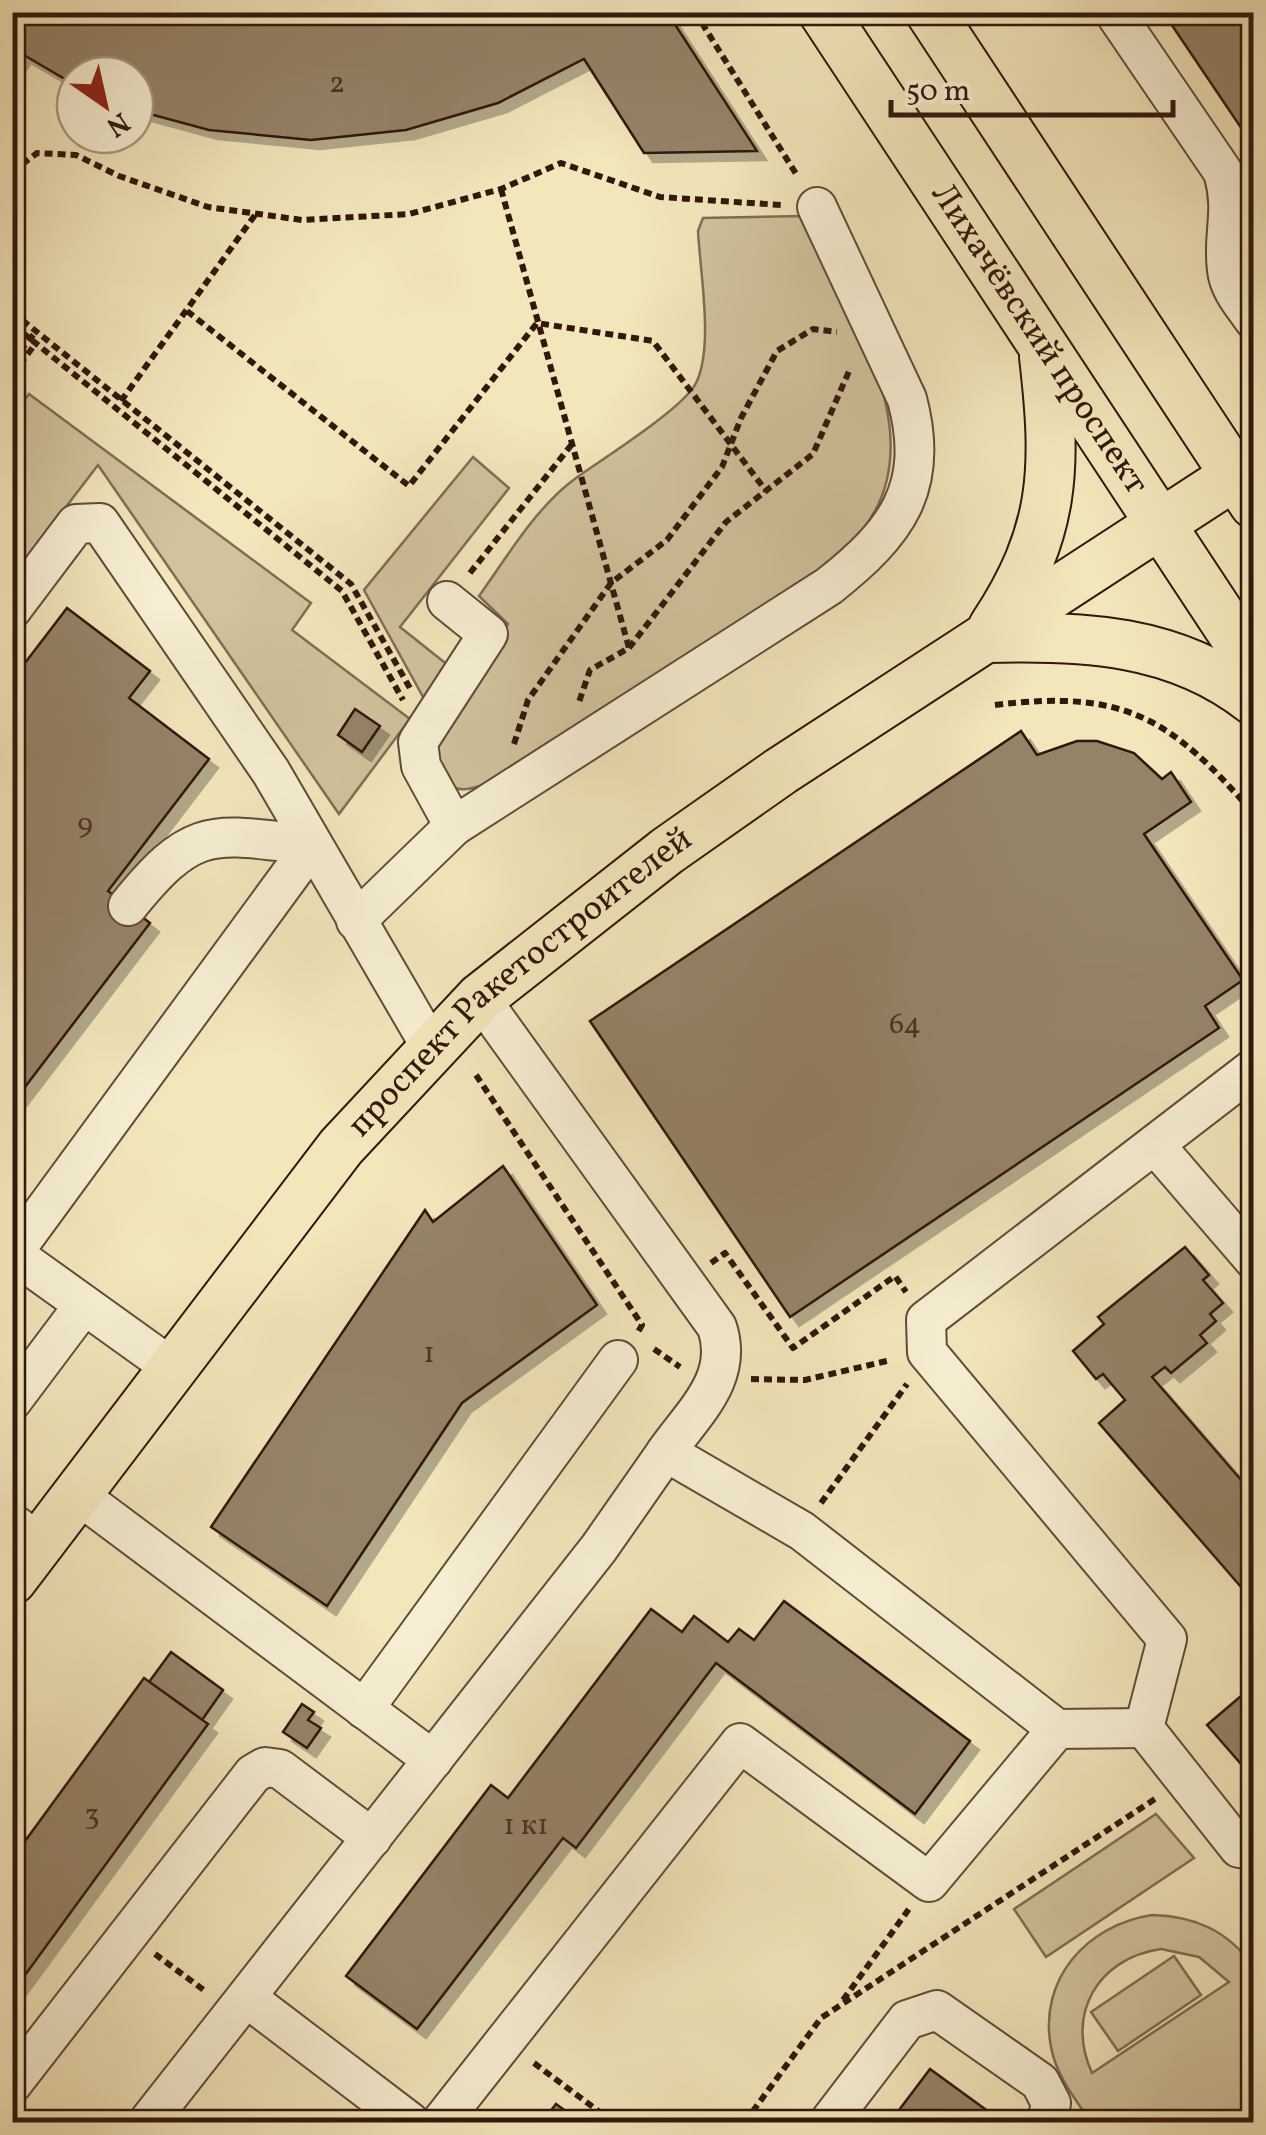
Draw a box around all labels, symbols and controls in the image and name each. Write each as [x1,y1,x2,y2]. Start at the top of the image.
north arrow [55,55,155,155]
scale bar [891,55,1174,117]
house number: 2 [329,63,345,105]
text: 50 m [906,71,970,113]
text: N [98,102,137,146]
street label: Лихачёвский проспект [918,174,1159,505]
house number: 9 [77,804,93,846]
street label: проспект Ракетостроителей [337,816,702,1149]
house number: 64 [889,1004,921,1046]
house number: 1 [423,1333,435,1375]
house number: 3 [84,1795,100,1837]
house number: 1 к1 [503,1805,549,1847]

